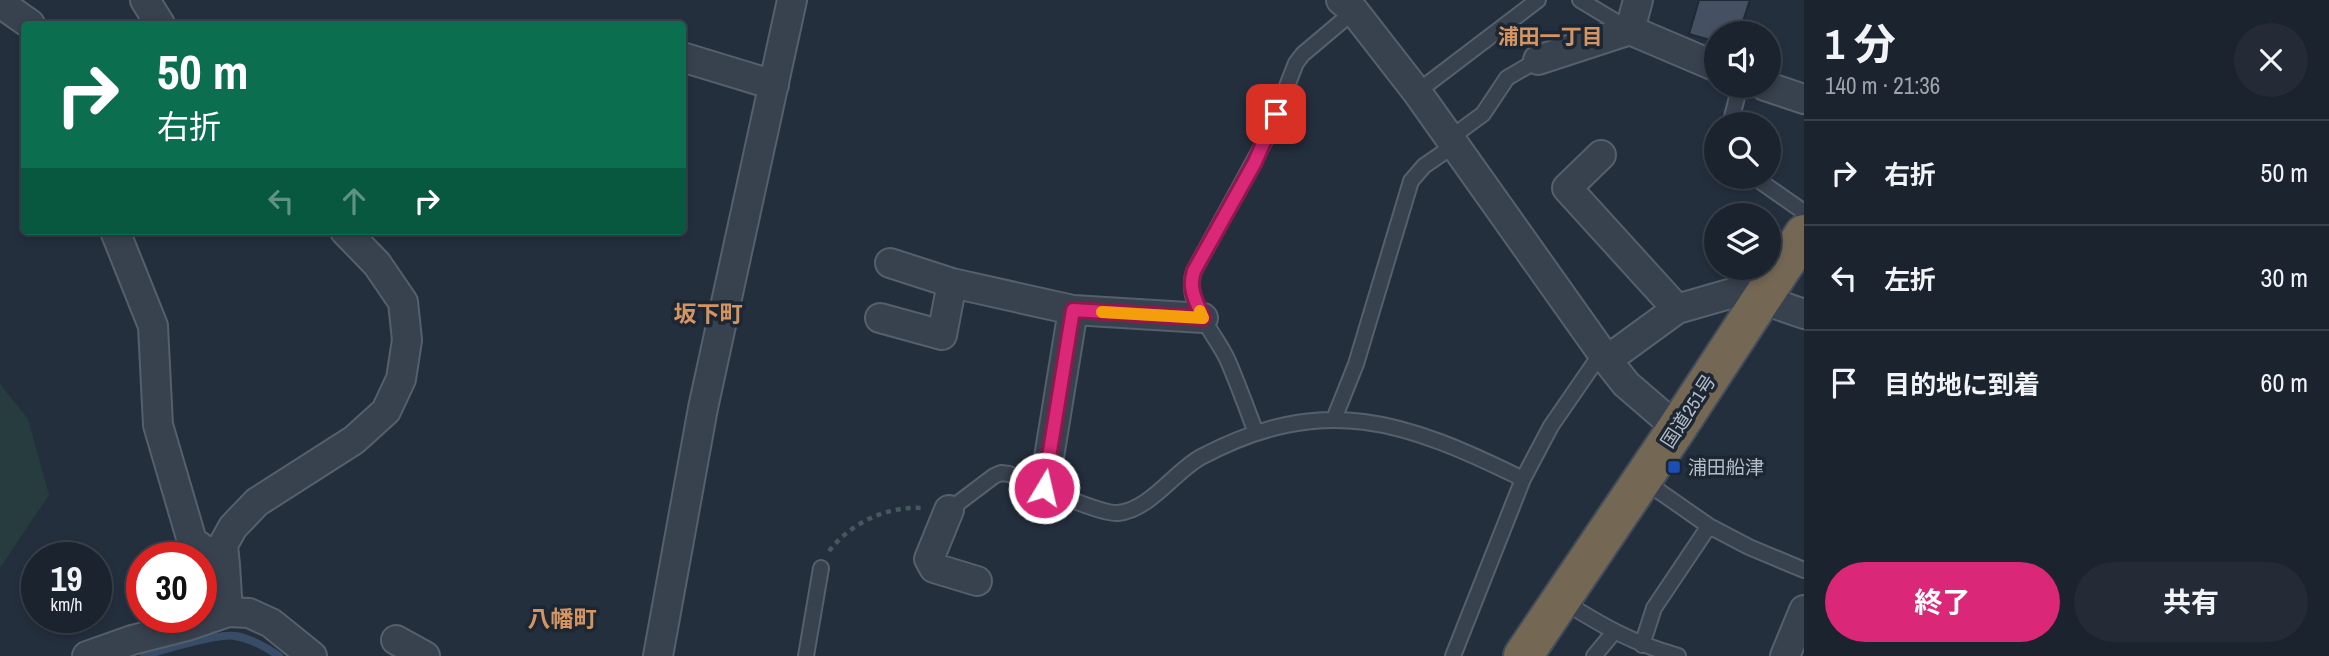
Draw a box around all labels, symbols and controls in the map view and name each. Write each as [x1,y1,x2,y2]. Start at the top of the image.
text: 1 分 [1825,16,1896,72]
map controls [1704,21,1781,280]
button: sound [1704,21,1781,98]
district label: 浦田一丁目 [1498,22,1603,51]
button: close [2234,23,2308,97]
text: 50 m [157,38,249,104]
icon: right [42,49,133,140]
text: 140 m · 21:36 [1825,70,1940,101]
pin [1246,84,1306,144]
icon: arrive [1257,95,1295,133]
text: 右折 [157,105,221,148]
button: search [1704,112,1781,189]
icon: right [1825,154,1863,192]
text: 50 m [2261,155,2308,190]
text: 右折 [1884,157,1936,192]
icon: left [262,182,300,220]
icon: ahead [335,182,373,220]
icon: right [408,182,446,220]
button: layers [1704,203,1781,280]
icon: left [1825,259,1863,297]
text: 30 m [2261,260,2308,295]
text: 左折 [1884,262,1936,297]
district label: 坂下町 [674,298,743,329]
icon: arrive [1825,364,1863,402]
text: 60 m [2261,365,2308,400]
text: 目的地に到着 [1884,367,2040,402]
street label: 国道251号 [1654,369,1722,453]
position arrow [1007,451,1081,525]
place label: 浦田船津 [1688,454,1764,480]
marker: 浦田船津 [1666,459,1682,475]
speed limit sign: 30 [126,542,217,633]
text: 19 [51,555,82,602]
button: 終了 [1825,562,2060,642]
button: 共有 [2074,562,2308,642]
text: km/h [51,592,83,617]
district label: 八幡町 [528,603,597,634]

